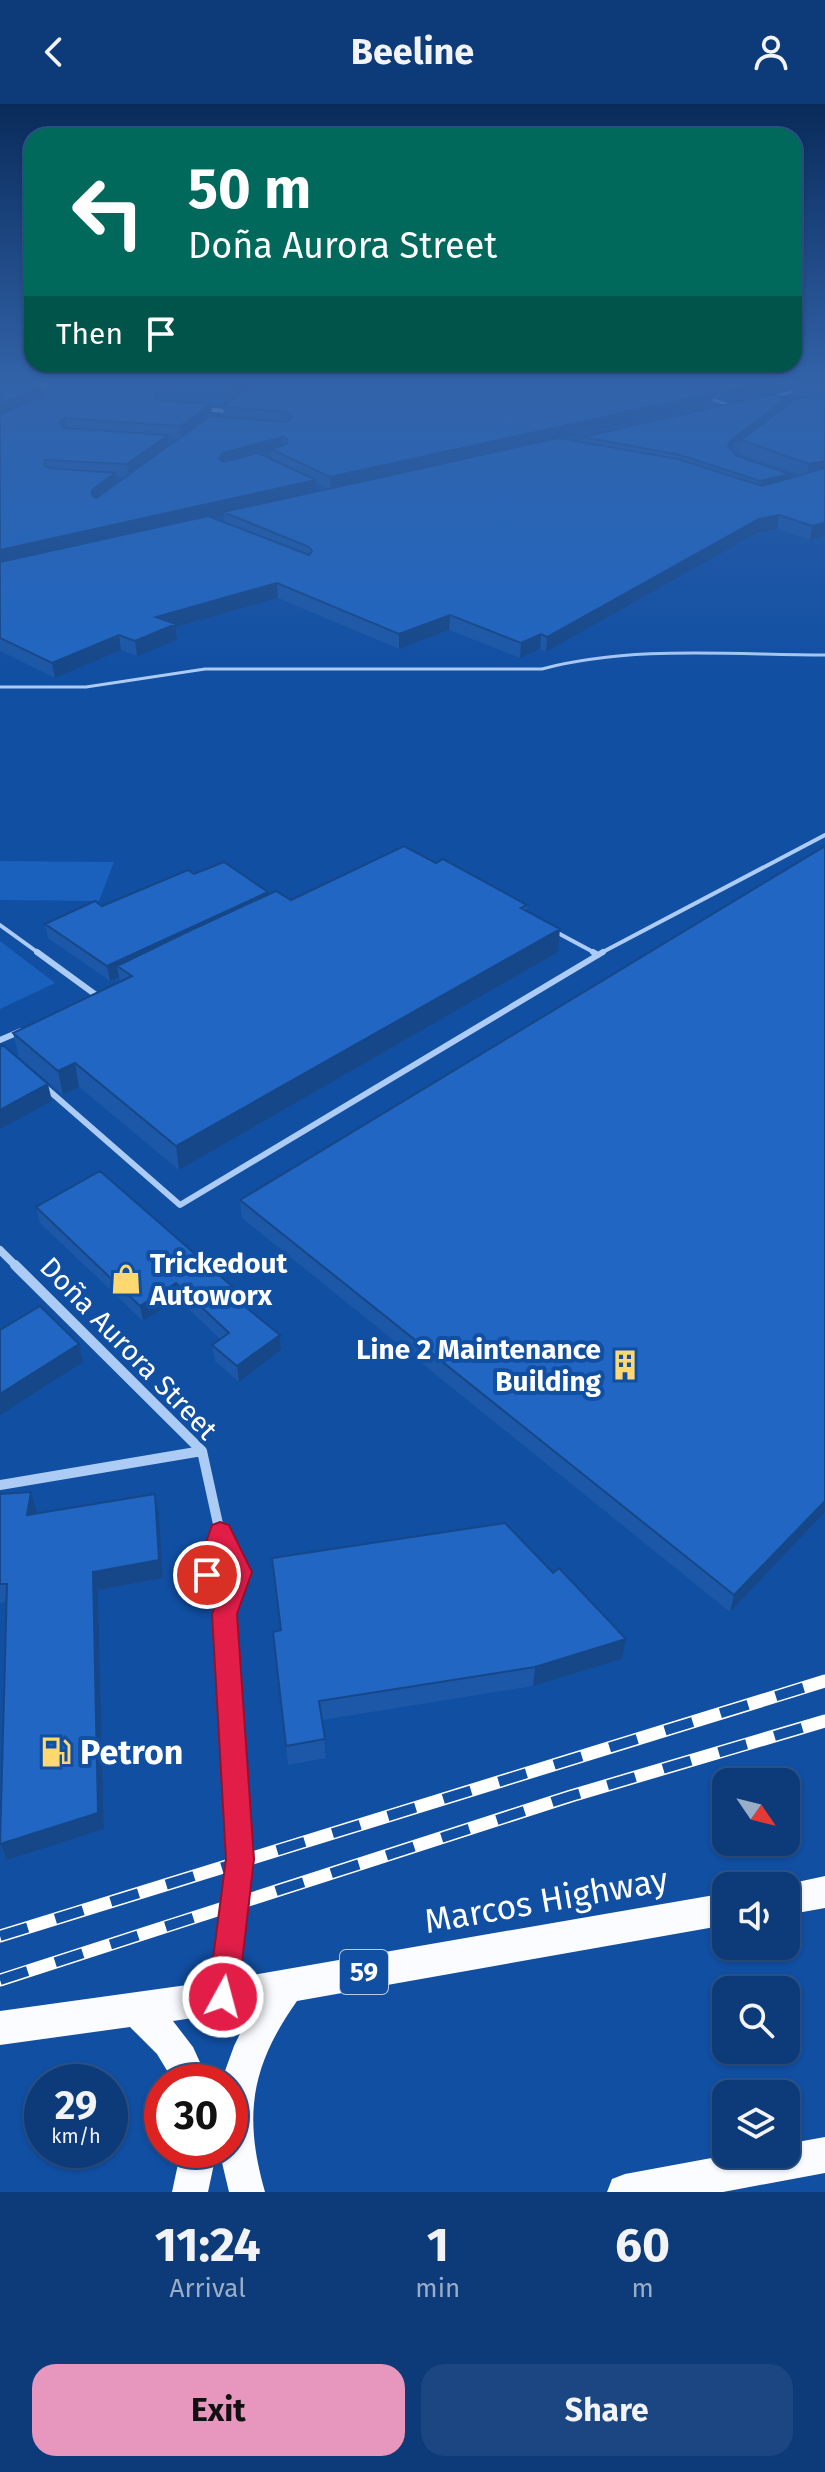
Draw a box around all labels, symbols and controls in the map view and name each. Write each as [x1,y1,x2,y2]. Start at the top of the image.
icon: back [32,30,76,74]
text: Beeline [351,30,474,74]
icon: person [749,30,793,74]
text: 50 m [188,156,311,223]
icon: left [56,160,160,264]
text: Doña Aurora Street [188,224,497,268]
icon: arrive [139,312,183,356]
text: Then [56,316,123,352]
place label: Trickedout Autoworx [149,1247,289,1312]
street label: Doña Aurora Street [33,1250,225,1447]
shop icon: Trickedout Autoworx [109,1262,143,1296]
place label: Line 2 Maintenance Building [356,1333,602,1398]
building icon: Line 2 Maintenance Building [608,1348,642,1382]
pin [173,1541,241,1609]
icon: arrive [185,1553,229,1597]
place label: Petron [80,1732,183,1773]
fuel station icon: Petron [39,1735,73,1769]
north arrow [712,1768,800,1856]
map controls [712,1768,800,2168]
street label: Marcos Highway [421,1859,671,1942]
button: sound [712,1872,800,1960]
road number: 59 [340,1950,388,1994]
position arrow [181,1955,265,2039]
button: search [712,1976,800,2064]
speed limit sign: 30 [144,2064,248,2168]
button: layers [712,2080,800,2168]
text: 29 [55,2082,97,2130]
text: km/h [51,2124,101,2148]
text: 11:24 [155,2216,261,2274]
text: 1 [427,2216,449,2274]
text: 60 [615,2216,670,2274]
text: Arrival [170,2273,246,2304]
text: min [415,2273,460,2304]
text: m [631,2273,654,2304]
button: Exit [32,2364,405,2456]
button: Share [421,2364,793,2456]

